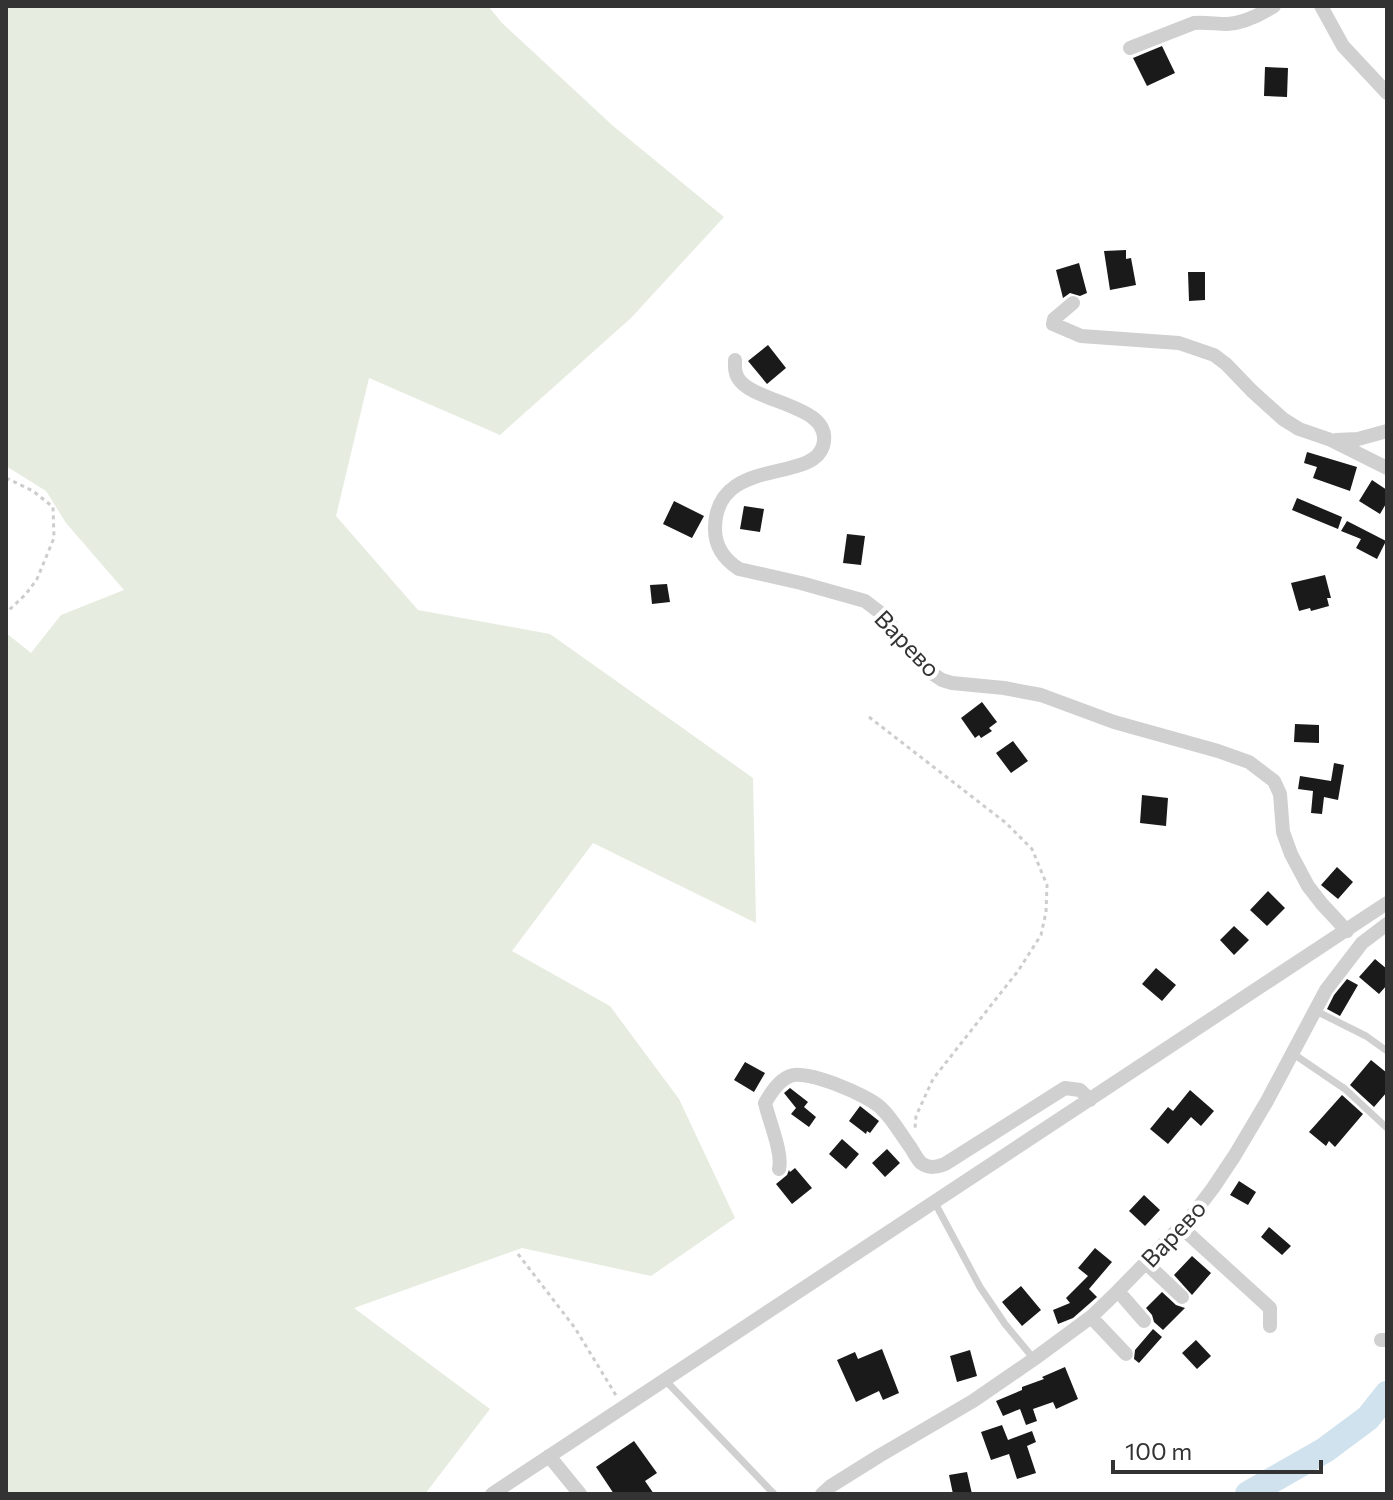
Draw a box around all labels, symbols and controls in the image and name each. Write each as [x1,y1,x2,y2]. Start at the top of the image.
street label: Варево [869,604,947,682]
street label: Варево [1135,1193,1211,1273]
scale bar [1113,1424,1321,1474]
text: 100 m [1125,1436,1192,1465]

